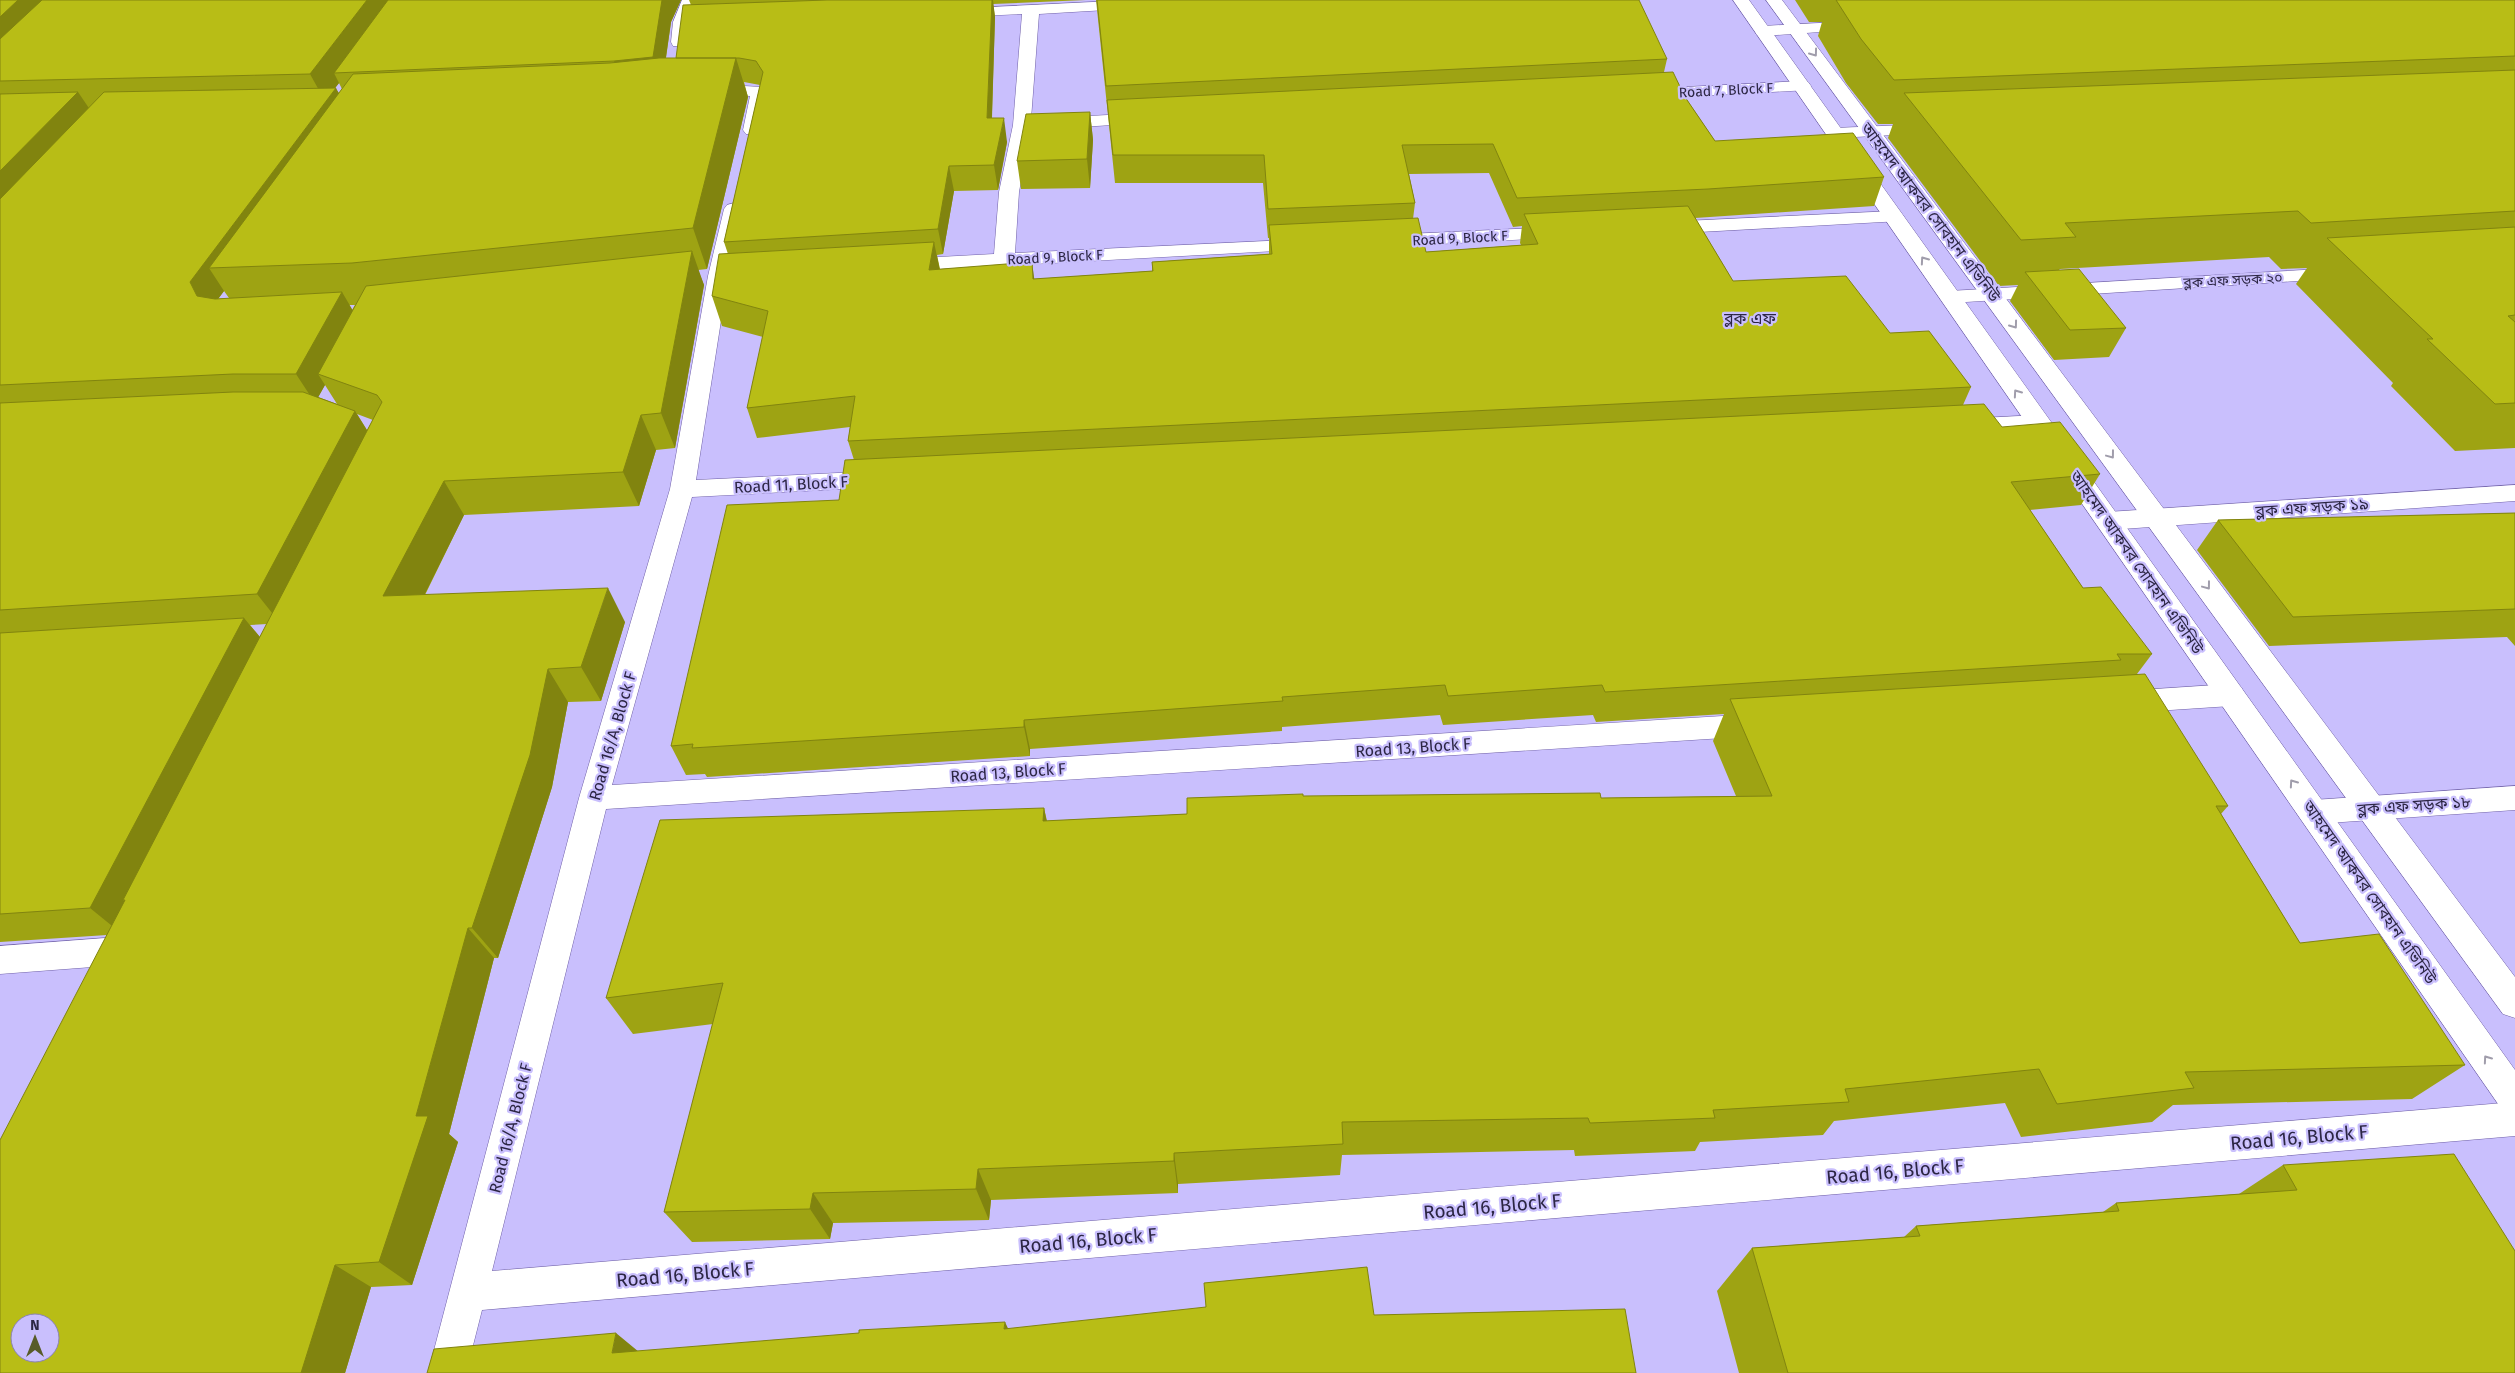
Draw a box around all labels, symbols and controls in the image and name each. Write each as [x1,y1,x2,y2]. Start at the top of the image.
one-way arrow [1808,47,1816,56]
street label: Road 7, Block F [1678,80,1774,101]
street label: আহমেদ আকবর সোবহান এভিনিউ [1856,118,2005,306]
street label: Road 9, Block F [1412,228,1508,249]
street label: Road 9, Block F [1007,247,1103,268]
one-way arrow [1921,256,1930,266]
street label: ব্লক এফ সড়ক ২০ [2182,269,2283,292]
district label: ব্লক এফ [1723,309,1776,328]
one-way arrow [2008,319,2017,329]
one-way arrow [2014,389,2023,398]
one-way arrow [2105,449,2114,459]
street label: আহমেদ আকবর সোবহান এভিনিউ [2065,466,2208,658]
street label: Road 11, Block F [733,472,849,497]
street label: ব্লক এফ সড়ক ১৯ [2254,494,2369,521]
one-way arrow [2201,580,2210,590]
street label: Road 16/A, Block F [585,669,640,803]
street label: Road 13, Block F [1355,734,1472,761]
street label: Road 13, Block F [950,759,1067,786]
one-way arrow [2290,779,2299,789]
street label: ব্লক এফ সড়ক ১৮ [2356,792,2471,819]
street label: আহমেদ আকবর সোবহান এভিনিউ [2298,796,2441,988]
one-way arrow [2484,1055,2493,1065]
street label: Road 16/A, Block F [485,1061,536,1195]
street label: Road 16, Block F [2229,1120,2369,1155]
street label: Road 16, Block F [1825,1154,1965,1189]
street label: Road 16, Block F [1422,1189,1562,1224]
street label: Road 16, Block F [1018,1223,1158,1258]
street label: Road 16, Block F [615,1257,755,1292]
north arrow [10,1313,60,1363]
text: N [30,1317,40,1334]

